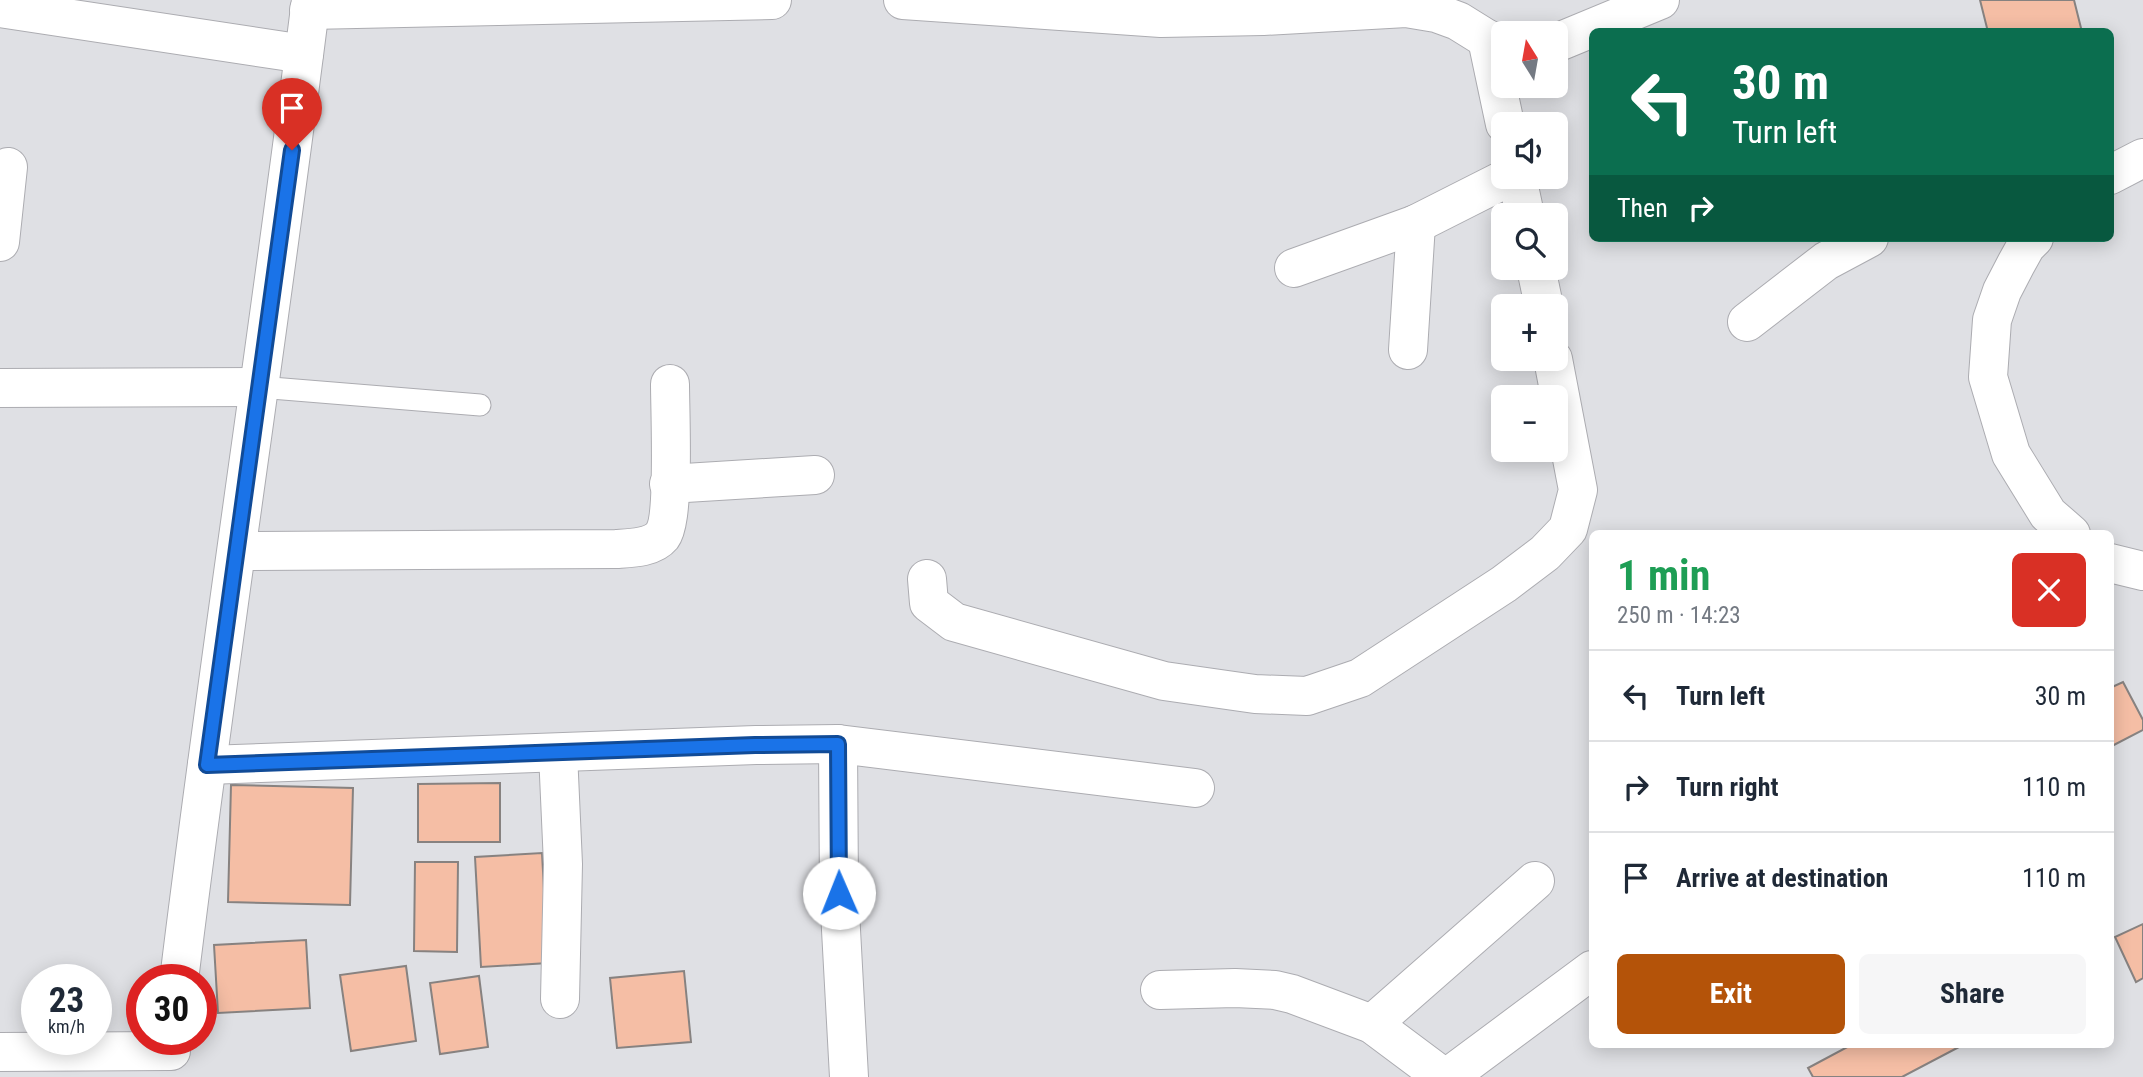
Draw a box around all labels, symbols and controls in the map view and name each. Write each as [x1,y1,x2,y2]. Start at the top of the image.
north arrow [1491,21,1568,98]
map controls [1491,21,1568,462]
text: 30 m [1732,54,1829,111]
icon: left [1617,56,1708,147]
pin [262,78,322,150]
icon: arrive [273,89,311,127]
button: sound [1491,112,1568,189]
text: Turn left [1732,113,1837,151]
icon: right [1682,189,1720,227]
text: Then [1617,193,1668,223]
button: search [1491,203,1568,280]
button: + [1491,294,1568,371]
button: − [1491,385,1568,462]
text: 1 min [1617,551,1710,600]
button: close [2012,553,2086,627]
text: 250 m · 14:23 [1617,602,1741,629]
icon: left [1617,677,1655,715]
text: Turn left [1676,681,1765,711]
text: 30 m [2035,681,2086,711]
icon: right [1617,768,1655,806]
text: Turn right [1676,772,1778,802]
text: 110 m [2022,772,2086,802]
position arrow [802,856,876,930]
icon: arrive [1617,859,1655,897]
text: Arrive at destination [1676,863,1888,893]
text: 110 m [2022,863,2086,893]
button: Exit [1617,954,1845,1034]
button: Share [1859,954,2086,1034]
speed limit sign: 30 [126,964,217,1055]
text: 23 [49,980,84,1021]
text: km/h [48,1016,85,1037]

